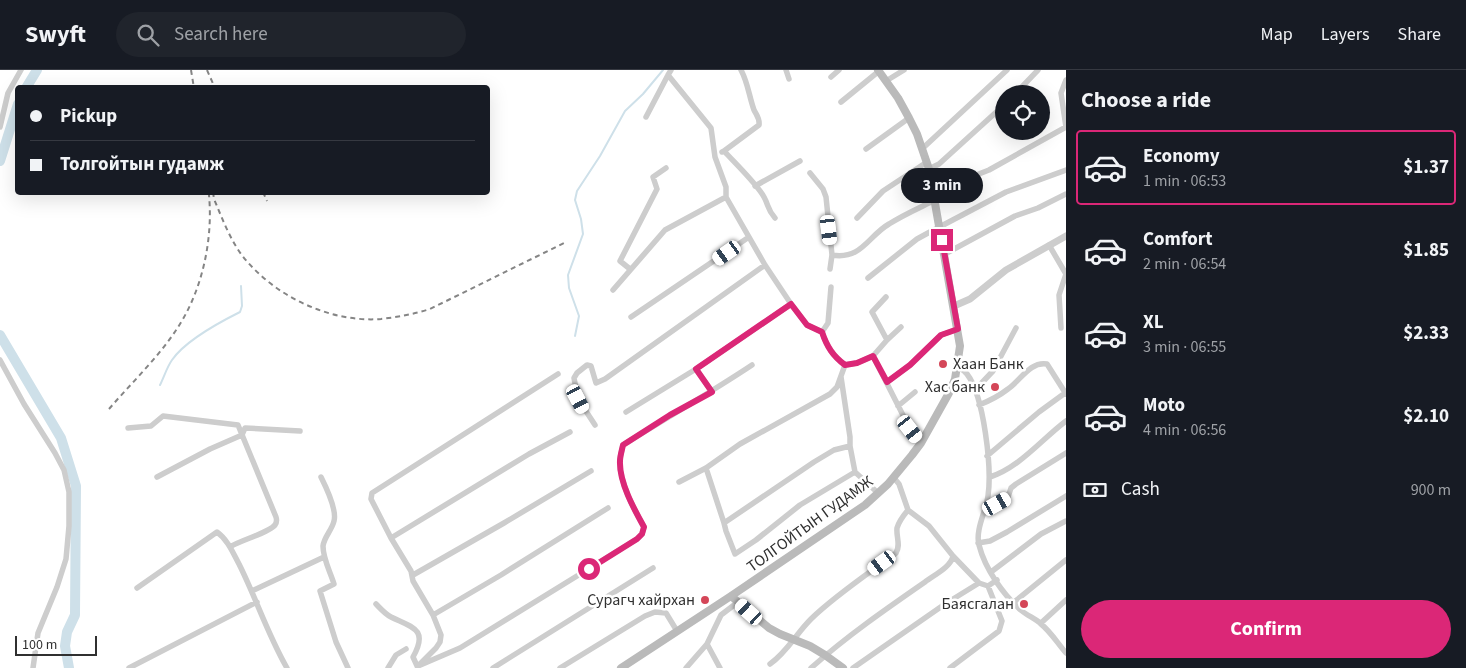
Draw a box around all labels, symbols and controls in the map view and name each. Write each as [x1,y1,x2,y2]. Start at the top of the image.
search box [116,12,466,57]
text: Swyft [25,17,86,52]
icon: search [134,21,162,49]
text: Search here [174,21,268,48]
text: Map [1261,22,1293,47]
text: Layers [1321,22,1370,47]
text: Share [1398,22,1441,47]
text: Choose a ride [1081,84,1211,116]
map controls [995,85,1050,140]
button: locate [995,85,1050,140]
text: Pickup [60,103,117,130]
text: Economy [1143,143,1220,170]
icon: car [1083,145,1128,190]
text: Толгойтын гудамж [60,151,224,178]
text: $1.37 [1403,154,1449,181]
callout: 3 min [901,168,983,202]
text: 1 min · 06:53 [1143,170,1226,192]
text: 3 min [923,174,961,196]
car [819,214,838,246]
text: Comfort [1143,226,1213,253]
icon: car [1083,228,1128,273]
route end [931,229,953,251]
text: $1.85 [1403,237,1449,264]
car [710,238,743,268]
text: 2 min · 06:54 [1143,253,1226,275]
text: XL [1143,309,1164,336]
icon: car [1083,311,1128,356]
text: $2.33 [1403,320,1449,347]
text: 3 min · 06:55 [1143,336,1226,358]
place label: Хаан Банк [953,353,1024,375]
marker: Хаан Банк [937,358,949,370]
place label: Хас банк [925,376,985,398]
marker: Хас банк [989,381,1001,393]
car [564,382,591,416]
text: Moto [1143,392,1185,419]
icon: car [1083,394,1128,439]
text: $2.10 [1403,403,1449,430]
car [894,413,925,445]
text: 4 min · 06:56 [1143,419,1226,441]
street label: ТОЛГОЙТЫН ГУДАМЖ [742,470,878,577]
icon: cash [1081,476,1109,504]
text: Cash [1121,476,1160,503]
text: 900 m [1411,479,1451,501]
car [980,490,1013,518]
car [865,548,898,578]
route start [578,558,600,580]
place label: Сурагч хайрхан [587,589,695,611]
place label: Баясгалан [941,593,1014,615]
marker: Сурагч хайрхан [699,594,711,606]
car [732,596,765,628]
marker: Баясгалан [1018,598,1030,610]
button: Confirm [1081,600,1451,658]
scale bar [15,633,98,656]
text: 100 m [22,635,57,655]

